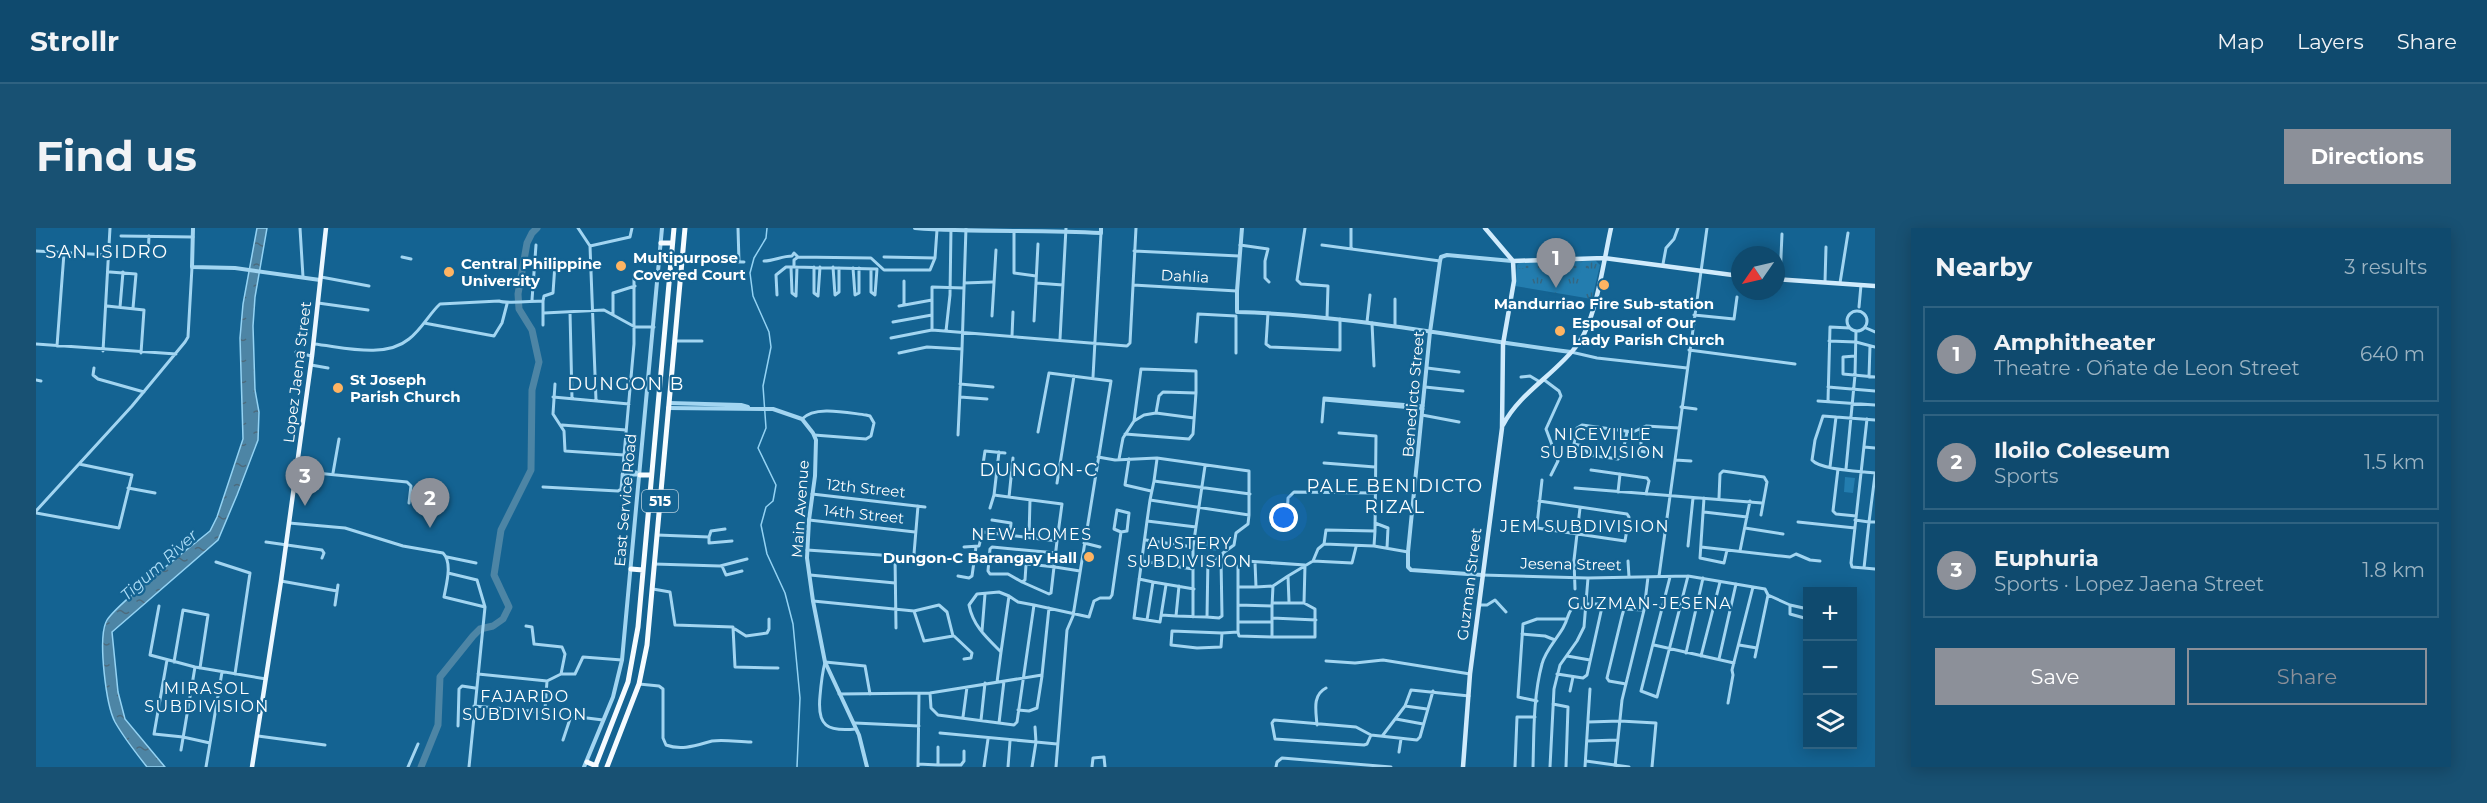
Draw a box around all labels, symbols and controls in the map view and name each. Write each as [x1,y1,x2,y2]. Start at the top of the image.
text: Strollr [30,24,119,58]
text: Map [2217,29,2264,54]
text: Layers [2297,29,2364,54]
text: Share [2397,29,2457,54]
button: Directions [2284,129,2451,184]
text: Find us [36,130,197,182]
pin: 1 [1536,238,1576,288]
district label: SAN ISIDRO [45,241,169,263]
north arrow [1731,246,1785,300]
place label: Multipurpose Covered Court [633,248,746,284]
text: Nearby [1935,251,2032,283]
place label: Central Philippine University [461,254,602,290]
text: 3 results [2344,255,2427,279]
marker: Multipurpose Covered Court [614,259,628,273]
marker: Central Philippine University [442,265,456,279]
street label: Dahlia [1160,265,1210,287]
marker: Mandurriao Fire Sub-station [1597,278,1611,292]
place label: Mandurriao Fire Sub-station [1494,294,1714,313]
street label: Lopez Jaena Street [279,300,315,444]
place label: Espousal of Our Lady Parish Church [1572,313,1725,349]
marker: Espousal of Our Lady Parish Church [1553,324,1567,338]
text: Amphitheater [1994,329,2155,356]
street label: Benedicto Street [1398,330,1428,458]
text: 1 [1953,342,1960,366]
text: 640 m [2360,342,2425,366]
text: Theatre · Oñate de Leon Street [1994,356,2300,380]
place label: St Joseph Parish Church [350,370,461,406]
district label: DUNGON B [567,373,685,395]
marker: St Joseph Parish Church [331,381,345,395]
district label: NICEVILLE SUBDIVISION [1540,425,1666,462]
street label: East Service Road [610,433,640,567]
text: Iloilo Coleseum [1994,437,2170,464]
text: 2 [1951,450,1962,474]
text: 1.5 km [2364,450,2425,474]
pin: 3 [286,456,324,506]
district label: DUNGON-C [979,459,1099,481]
street label: Main Avenue [787,460,813,558]
text: Sports [1994,464,2059,488]
street label: 12th Street [825,474,907,502]
district label: PALE BENIDICTO RIZAL [1306,475,1484,518]
pin: 2 [410,478,450,528]
road number: 515 [642,490,678,512]
street label: 14th Street [823,500,905,528]
your location [1269,503,1298,532]
district label: JEM SUBDIVISION [1499,517,1670,536]
water label: Tigum River [117,525,202,604]
district label: NEW HOMES [971,525,1093,544]
street label: Guzman Street [1453,526,1485,642]
district label: AUSTERY SUBDIVISION [1127,534,1253,571]
text: Euphuria [1994,545,2099,572]
place label: Dungon-C Barangay Hall [883,548,1077,567]
marker: Dungon-C Barangay Hall [1082,550,1096,564]
street label: Jesena Street [1519,554,1622,574]
text: 3 [1951,558,1962,582]
text: 1.8 km [2362,558,2425,582]
text: Sports · Lopez Jaena Street [1994,572,2264,596]
map controls [1803,587,1857,749]
button: + [1803,587,1857,641]
district label: GUZMAN-JESENA [1568,594,1732,613]
button: − [1803,641,1857,695]
button: Save [1935,648,2175,705]
button: Share [2187,648,2427,705]
district label: MIRASOL SUBDIVISION [144,679,270,716]
district label: FAJARDO SUBDIVISION [462,687,588,724]
button: layers [1803,695,1857,749]

